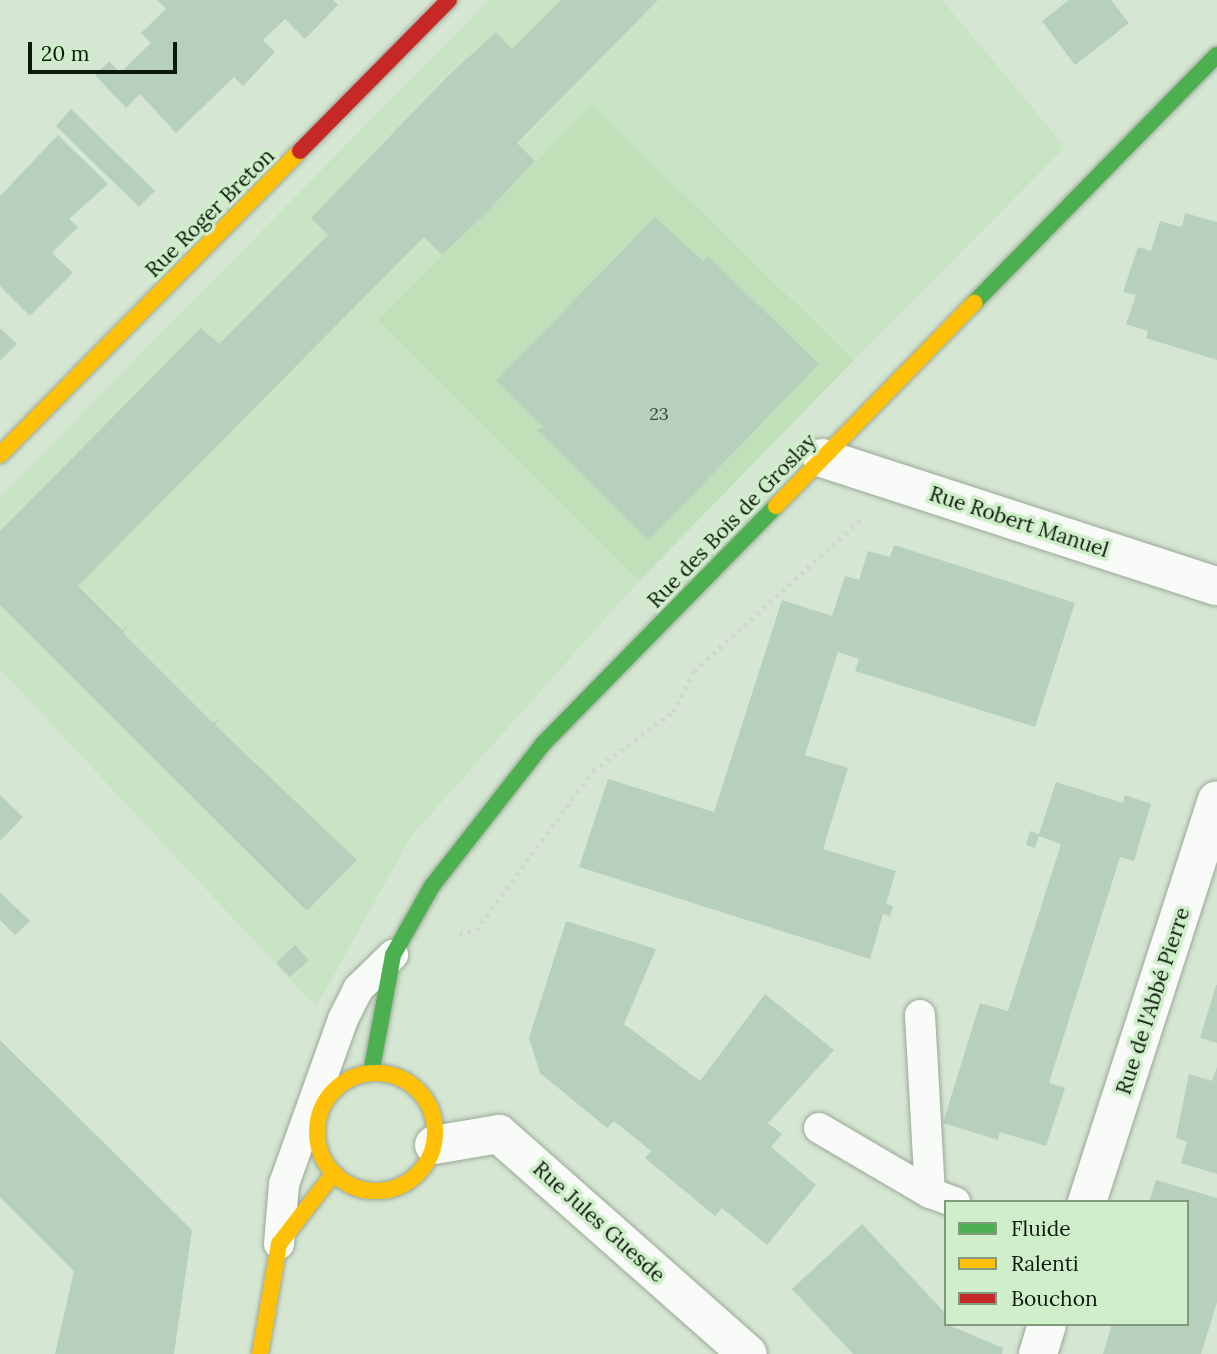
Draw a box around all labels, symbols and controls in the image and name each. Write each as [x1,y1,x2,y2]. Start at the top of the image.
scale bar [32,28,180,72]
text: 20 m [41,40,90,67]
street label: Rue Roger Breton [140,143,280,283]
house number: 23 [649,403,669,425]
street label: Rue des Bois de Groslay [642,429,822,613]
street label: Rue Robert Manuel [926,481,1112,563]
street label: Rue de l'Abbé Pierre [1111,904,1195,1098]
street label: Rue Jules Guesde [528,1156,670,1288]
legend [944,1200,1189,1326]
text: Fluide [1011,1215,1071,1242]
text: Ralenti [1011,1250,1079,1277]
text: Bouchon [1011,1285,1098,1312]

